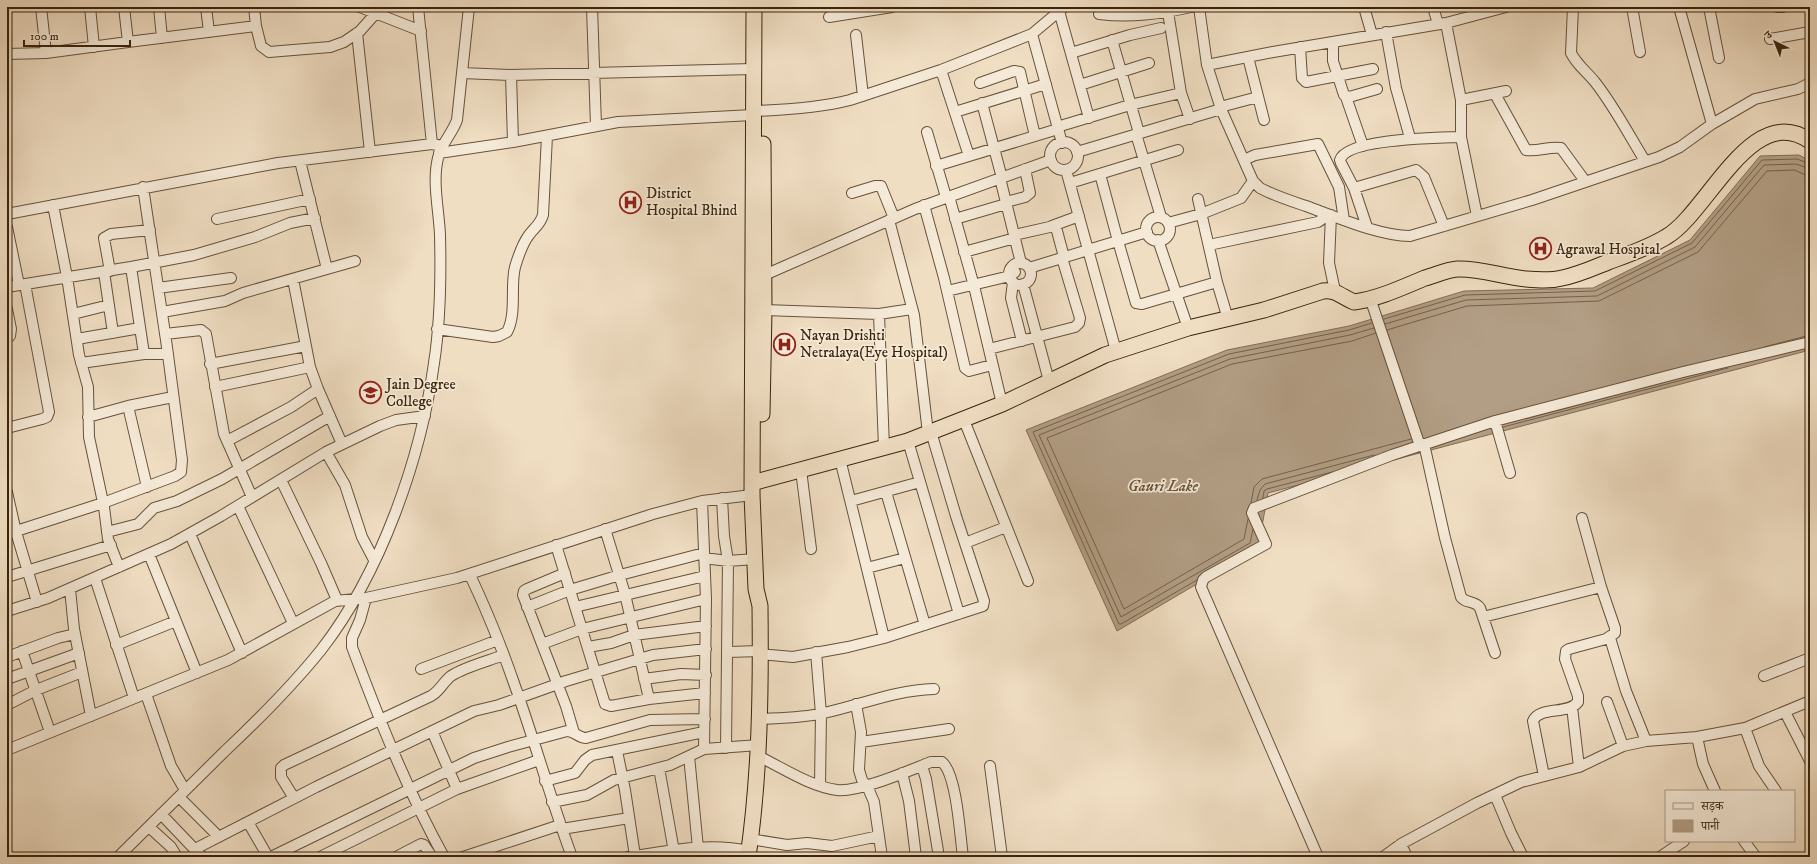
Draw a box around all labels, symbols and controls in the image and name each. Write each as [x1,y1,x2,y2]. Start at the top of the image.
scale bar [24,22,130,48]
north arrow [1755,22,1795,62]
text: उ [1761,27,1777,43]
text: 100 m [30,29,59,44]
place label: District Hospital Bhind [646,184,738,220]
hospital icon: District Hospital Bhind [618,189,644,215]
hospital icon: Agrawal Hospital [1528,236,1554,262]
place label: Agrawal Hospital [1556,240,1661,259]
place label: Nayan Drishti Netralaya(Eye Hospital) [800,326,948,362]
hospital icon: Nayan Drishti Netralaya(Eye Hospital) [772,331,798,357]
place label: Jain Degree College [384,375,456,411]
school or university icon: Jain Degree College [358,380,384,406]
water label: Gauri Lake [1128,476,1199,496]
legend [1665,790,1795,842]
text: सड़क [1700,799,1725,814]
text: पानी [1700,818,1720,834]

